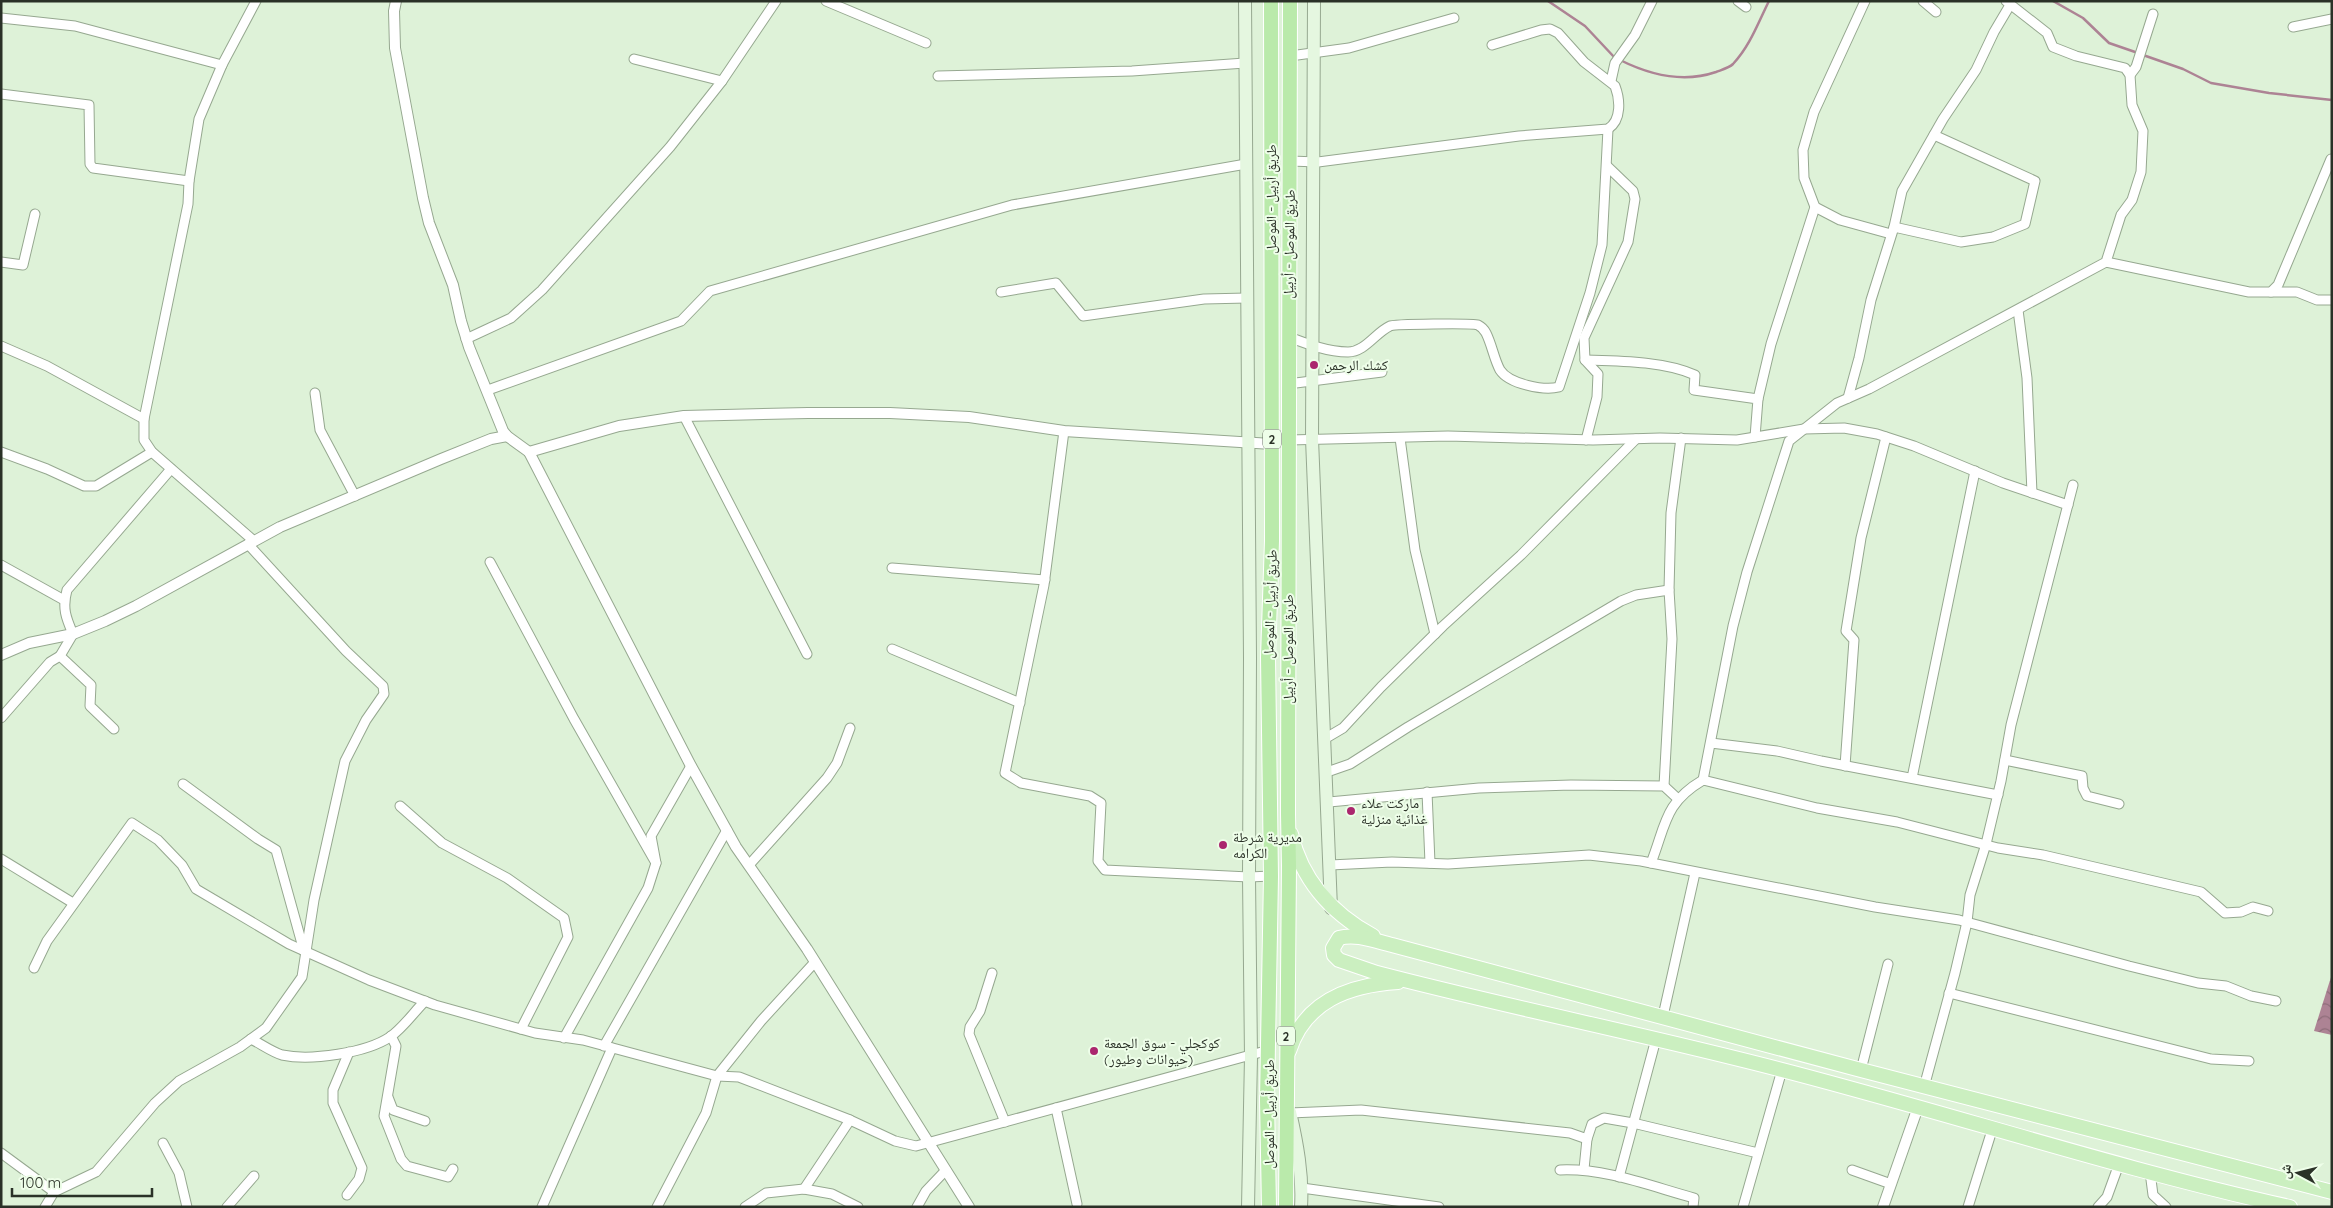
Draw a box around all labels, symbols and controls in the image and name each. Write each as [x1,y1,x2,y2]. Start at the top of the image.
street label: طريق أربيل - الموصل [1262,144,1281,254]
street label: طريق الموصل - أربيل [1279,189,1300,299]
place label: كشك الرحمن [1324,356,1388,374]
marker: كشك الرحمن [1308,359,1320,371]
road number: 2 [1263,429,1281,448]
street label: طريق أربيل - الموصل [1259,549,1282,659]
street label: طريق الموصل - أربيل [1279,594,1298,704]
place label: ماركت علاء غذائية منزلية [1361,794,1428,828]
marker: ماركت علاء غذائية منزلية [1345,805,1357,817]
place label: مديرية شرطة الكرامه [1233,828,1302,862]
marker: مديرية شرطة الكرامه [1217,839,1229,851]
road number: 2 [1277,1026,1295,1046]
place label: كوكجلي - سوق الجمعة (حيوانات وطيور) [1104,1034,1220,1068]
marker: كوكجلي - سوق الجمعة (حيوانات وطيور) [1088,1045,1100,1057]
street label: طريق أربيل - الموصل [1260,1059,1279,1169]
north arrow [2273,1148,2323,1198]
text: ش [2275,1163,2295,1180]
scale bar [12,1166,152,1198]
text: 100 m [20,1173,61,1192]

